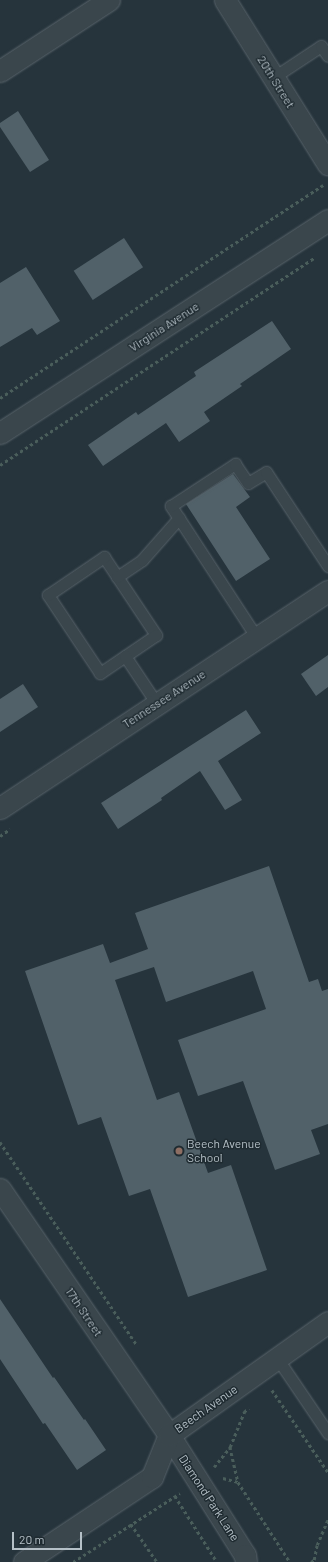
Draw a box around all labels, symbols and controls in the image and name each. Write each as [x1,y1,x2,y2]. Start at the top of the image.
street label: 20th Street [254,53,298,111]
street label: Virginia Avenue [127,299,201,355]
street label: Tennessee Avenue [120,667,208,731]
place label: Beech Avenue School [187,1137,261,1165]
marker: Beech Avenue School [174,1146,184,1156]
street label: 17th Street [62,1285,106,1339]
street label: Beech Avenue [172,1382,240,1436]
street label: Diamond Park Lane [176,1452,242,1544]
scale bar [14,1524,84,1550]
text: 20 m [19,1532,45,1546]

